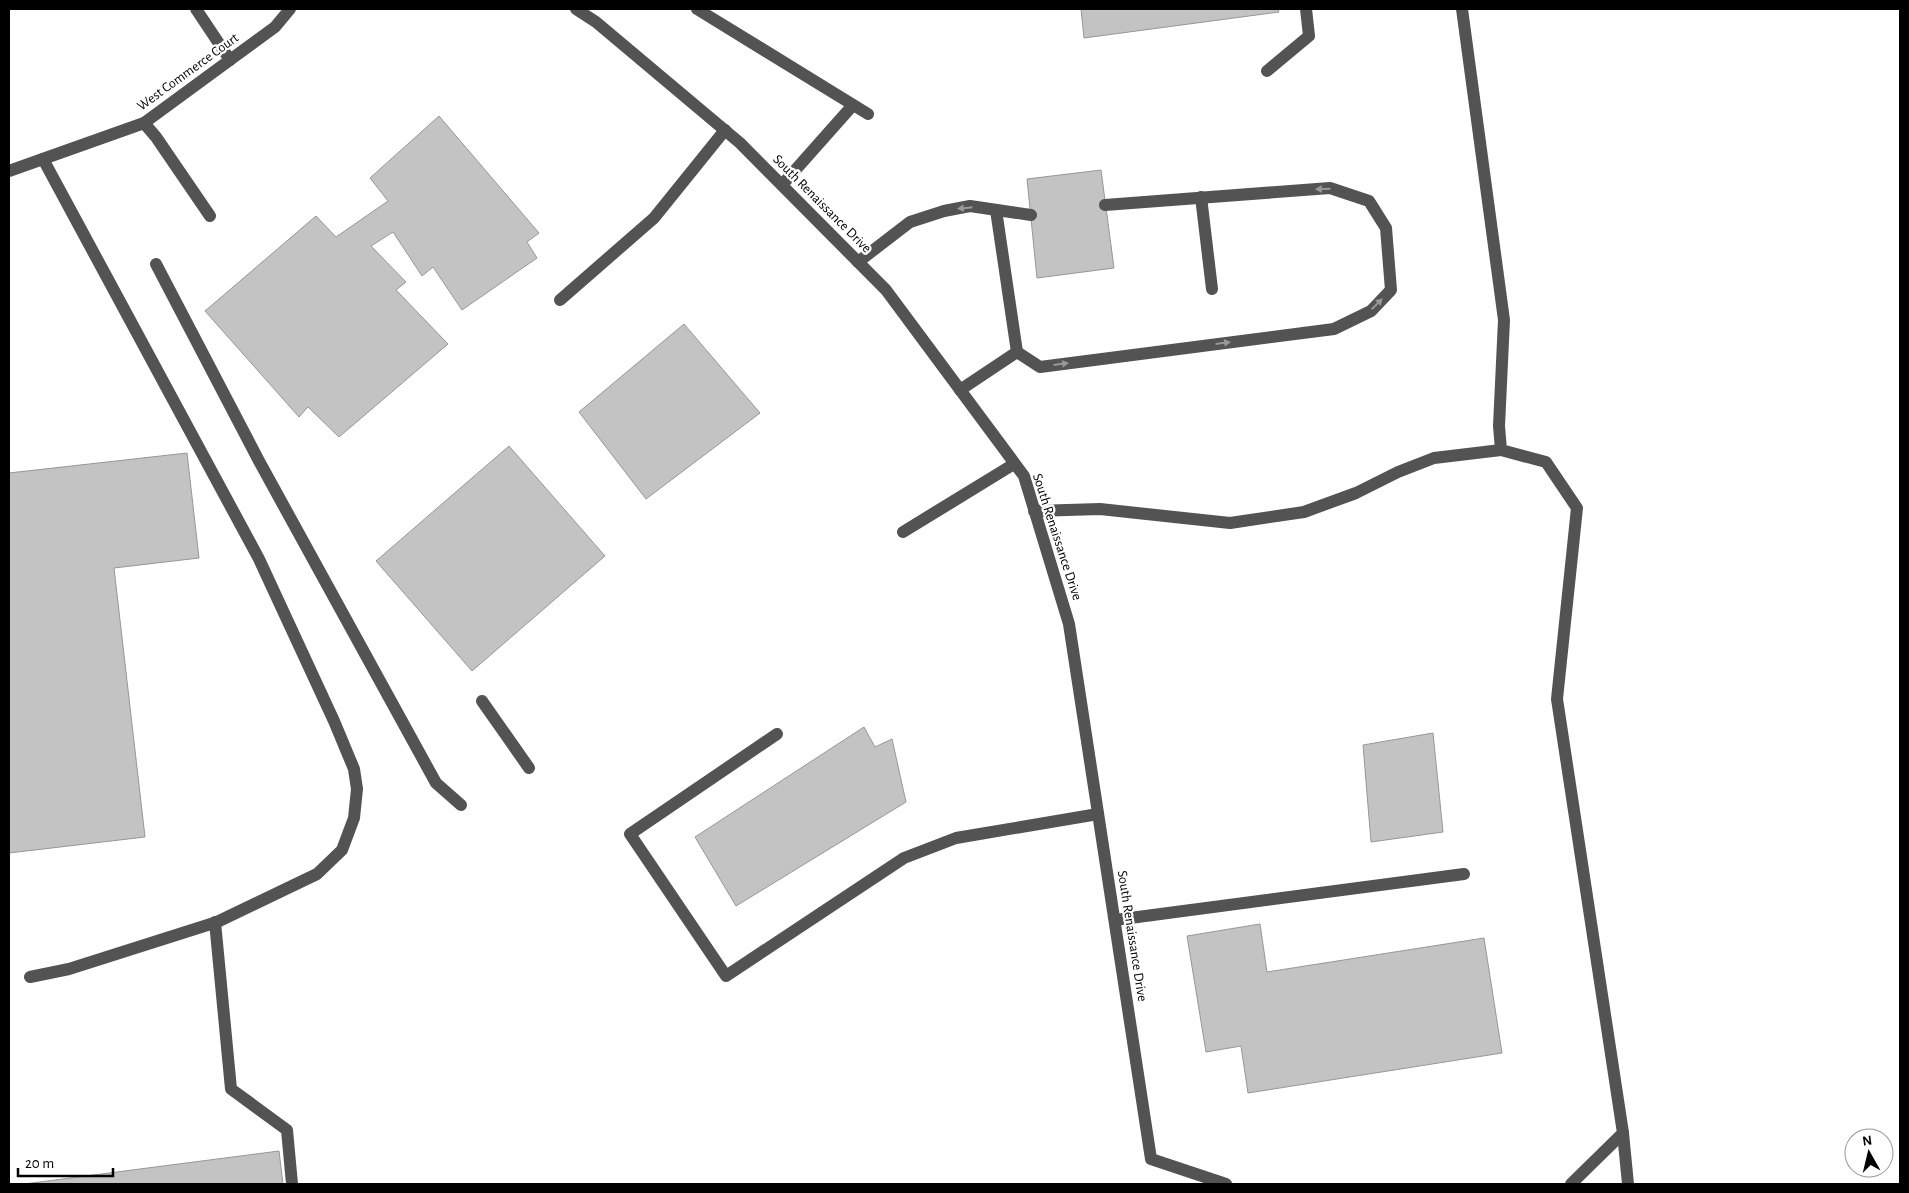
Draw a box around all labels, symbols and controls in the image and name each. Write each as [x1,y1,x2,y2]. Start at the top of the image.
street label: West Commerce Court [135,30,242,113]
street label: South Renaissance Drive [770,152,874,256]
one-way arrow [1315,185,1331,193]
one-way arrow [957,204,973,212]
one-way arrow [1371,299,1383,311]
one-way arrow [1215,339,1231,347]
one-way arrow [1054,360,1070,368]
street label: South Renaissance Drive [1030,472,1084,602]
street label: South Renaissance Drive [1115,870,1149,1002]
north arrow [1844,1128,1894,1178]
text: N [1862,1134,1873,1149]
scale bar [18,1146,112,1178]
text: 20 m [25,1156,54,1171]

